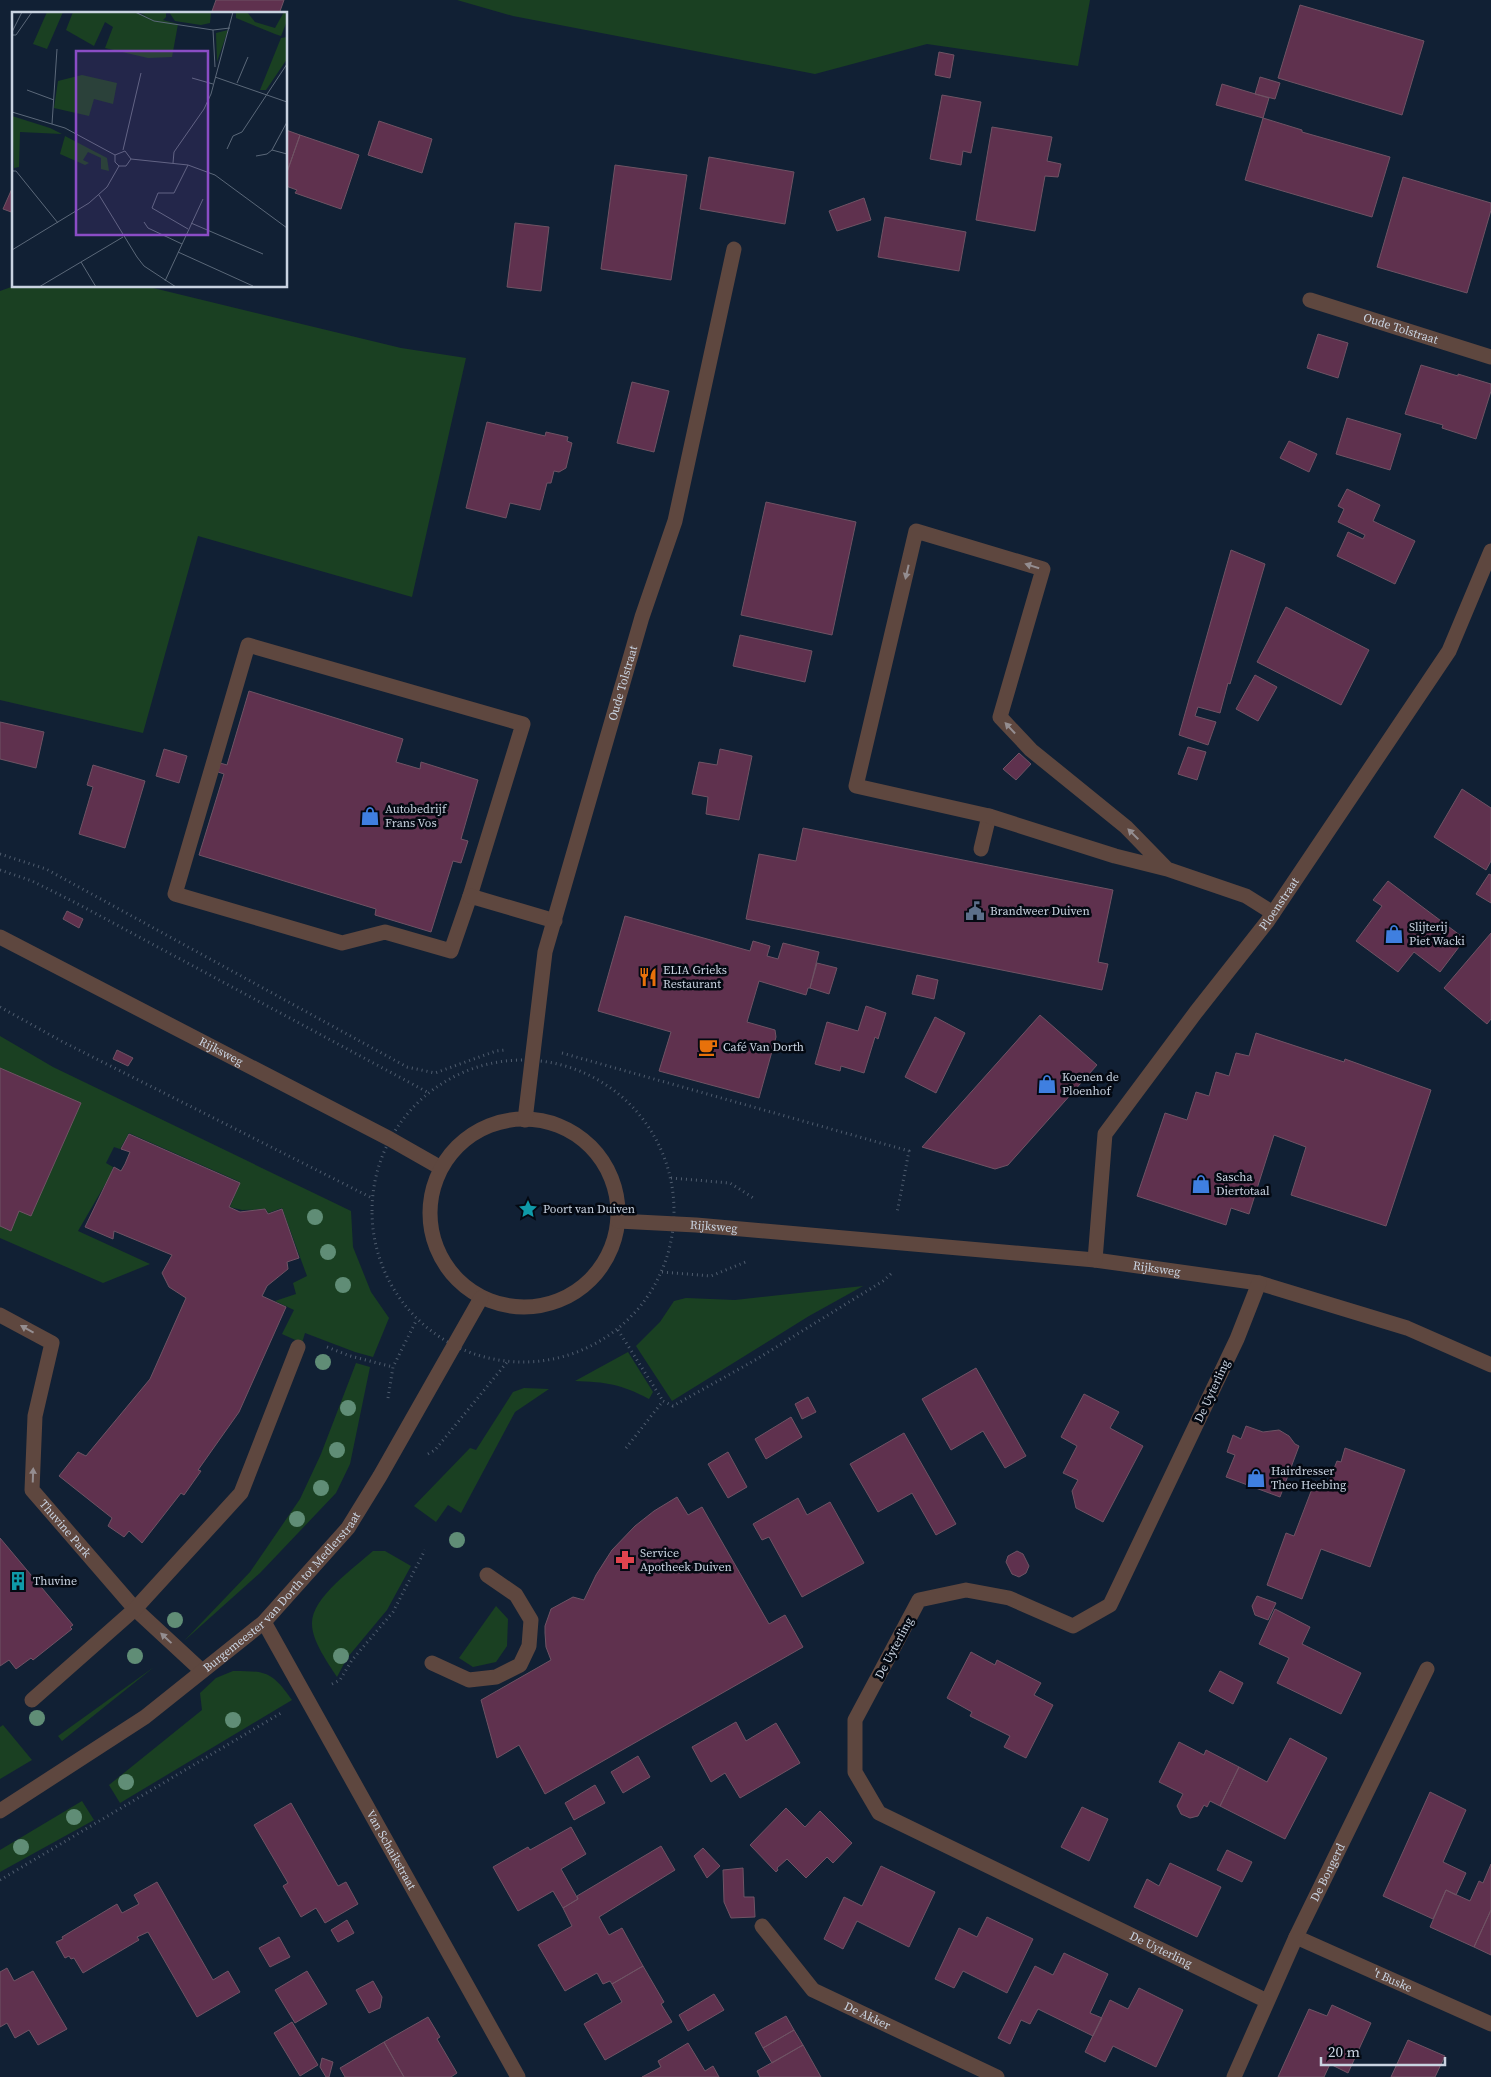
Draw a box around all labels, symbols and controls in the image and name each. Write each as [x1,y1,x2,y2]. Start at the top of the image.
inset map [12,12,288,288]
street label: Oude Tolstraat [1361,309,1440,348]
one-way arrow [1025,561,1040,569]
one-way arrow [903,564,911,579]
street label: Oude Tolstraat [604,644,641,723]
one-way arrow [1004,722,1016,734]
place label: Autobedrijf Frans Vos [385,801,448,831]
shop icon: Autobedrijf Frans Vos [359,805,381,827]
one-way arrow [1127,829,1139,841]
street label: Ploenstraat [1255,874,1303,934]
public building icon: Brandweer Duiven [964,900,986,922]
place label: Brandweer Duiven [990,903,1090,919]
place label: Slijterij Piet Wacki [1409,919,1465,949]
shop icon: Slijterij Piet Wacki [1383,923,1405,945]
place label: ELIA Grieks Restaurant [663,962,727,992]
restaurant icon: ELIA Grieks Restaurant [637,966,659,988]
street label: Rijksweg [196,1033,246,1070]
cafe icon: Café Van Dorth [697,1036,719,1058]
place label: Café Van Dorth [723,1039,804,1055]
place label: Koenen de Ploenhof [1062,1069,1119,1099]
shop icon: Koenen de Ploenhof [1036,1073,1058,1095]
place label: Sascha Diertotaal [1216,1169,1270,1199]
shop icon: Sascha Diertotaal [1190,1173,1212,1195]
place icon: Poort van Duiven [517,1198,539,1220]
place label: Poort van Duiven [543,1201,635,1217]
street label: Rijksweg [690,1217,738,1237]
street label: Rijksweg [1132,1257,1181,1280]
one-way arrow [20,1325,34,1334]
street label: De Uyterling [1190,1357,1234,1425]
place label: Hairdresser Theo Heebing [1271,1463,1346,1493]
one-way arrow [29,1467,37,1483]
shop icon: Hairdresser Theo Heebing [1245,1467,1267,1489]
street label: Thuvine Park [36,1496,95,1561]
street label: Burgemeester van Dorth tot Medlerstraat [200,1509,364,1676]
place label: Service Apotheek Duiven [640,1545,732,1575]
pharmacy icon: Service Apotheek Duiven [614,1549,636,1571]
building icon: Thuvine [7,1570,29,1592]
place label: Thuvine [33,1573,77,1589]
street label: De Uyterling [871,1614,917,1682]
one-way arrow [161,1632,173,1644]
street label: Van Schaikstraat [363,1807,420,1893]
street label: De Bongerd [1307,1840,1349,1904]
street label: De Uyterling [1127,1928,1195,1972]
street label: 't Buske [1371,1965,1415,1996]
street label: De Akker [842,1998,893,2034]
scale bar [1321,2034,1445,2066]
text: 20 m [1328,2041,1360,2062]

